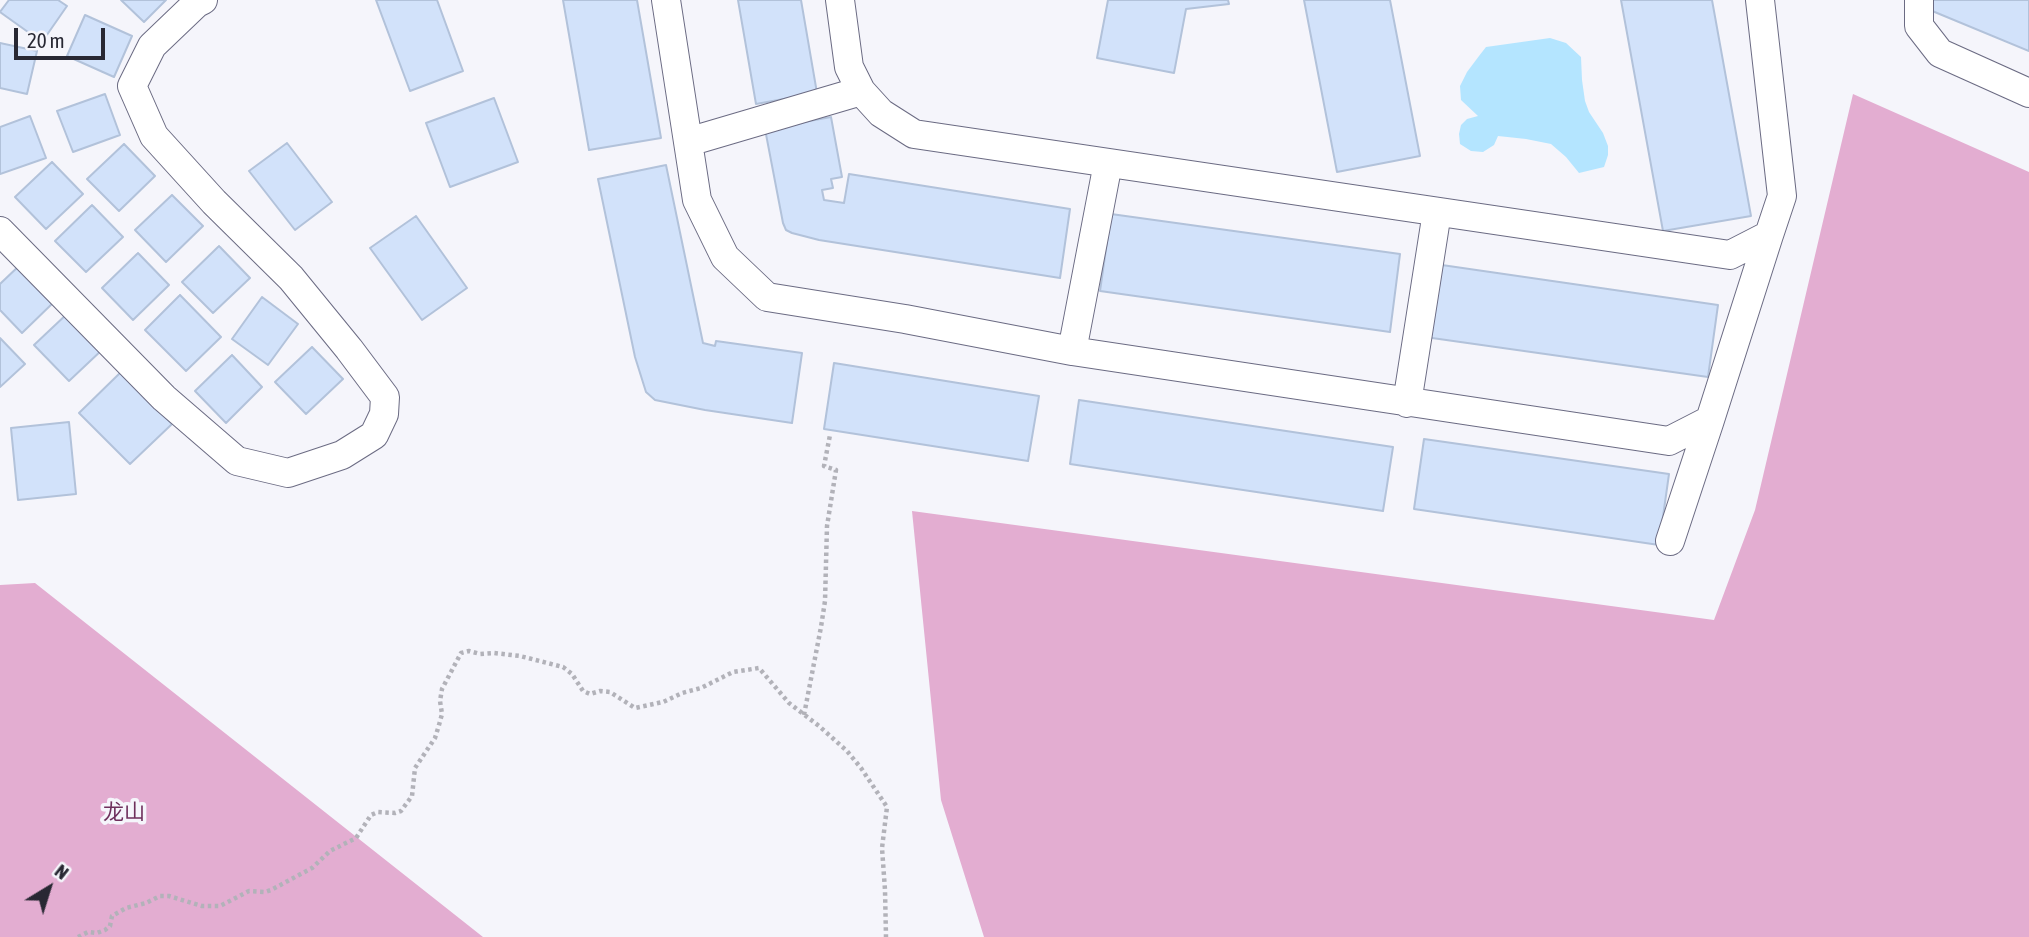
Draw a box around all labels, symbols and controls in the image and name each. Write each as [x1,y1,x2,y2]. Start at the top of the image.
scale bar [18,14,108,58]
text: 20 m [27,28,65,52]
park label: 龙山 [103,799,145,825]
north arrow [14,853,84,923]
text: N [51,859,73,884]

